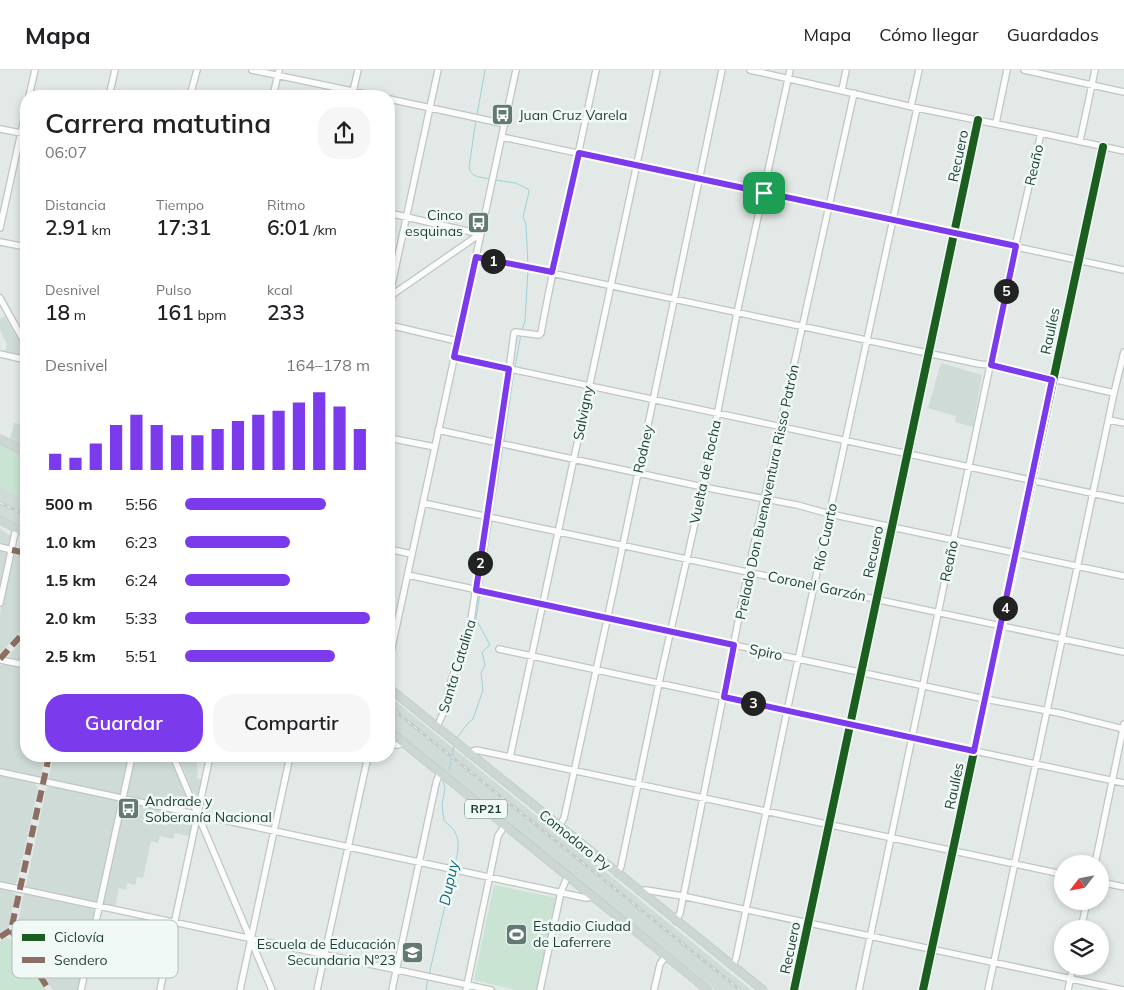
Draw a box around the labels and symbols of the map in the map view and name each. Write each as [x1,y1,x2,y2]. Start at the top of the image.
bus stop icon: Juan Cruz Varela [491,103,515,127]
place label: Juan Cruz Varela [519,106,627,124]
street label: Recuero [944,128,972,184]
street label: Reaño [1021,143,1047,187]
pin [743,172,785,214]
place label: Cinco esquinas [405,206,463,240]
bus stop icon: Cinco esquinas [467,211,491,235]
pin: 1 [480,248,506,274]
pin: 5 [994,278,1018,304]
street label: Raulíes [1036,306,1064,356]
street label: Prelado Don Buenaventura Risso Patrón [731,363,803,621]
street label: Salvigny [569,384,597,442]
street label: Vuelta de Rocha [685,418,725,526]
street label: Rodney [629,423,657,475]
street label: Río Cuarto [809,501,841,573]
street label: Recuero [859,524,887,580]
street label: Reaño [936,539,962,583]
pin: 2 [468,550,492,576]
street label: Coronel Garzón [766,567,868,605]
pin: 4 [992,596,1018,620]
street label: Santa Catalina [434,617,480,715]
street label: Spiro [748,640,784,664]
pin: 3 [740,690,766,716]
street label: Raulíes [940,761,968,811]
place label: Andrade y Soberanía Nacional [145,792,272,826]
bus stop icon: Andrade y Soberanía Nacional [117,797,141,821]
road number: RP21 [465,800,507,819]
street label: Comodoro Py [536,806,615,875]
north arrow [1054,855,1109,910]
water label: Dupuy [434,858,463,907]
place label: Estadio Ciudad de Laferrere [533,917,631,951]
legend [12,920,178,978]
street label: Recuero [776,920,804,976]
sports icon: Estadio Ciudad de Laferrere [505,922,529,946]
text: Ciclovía [54,928,104,946]
place label: Escuela de Educación Secundaria Nº23 [257,935,396,969]
school or university icon: Escuela de Educación Secundaria Nº23 [400,940,424,964]
text: Sendero [54,951,108,969]

